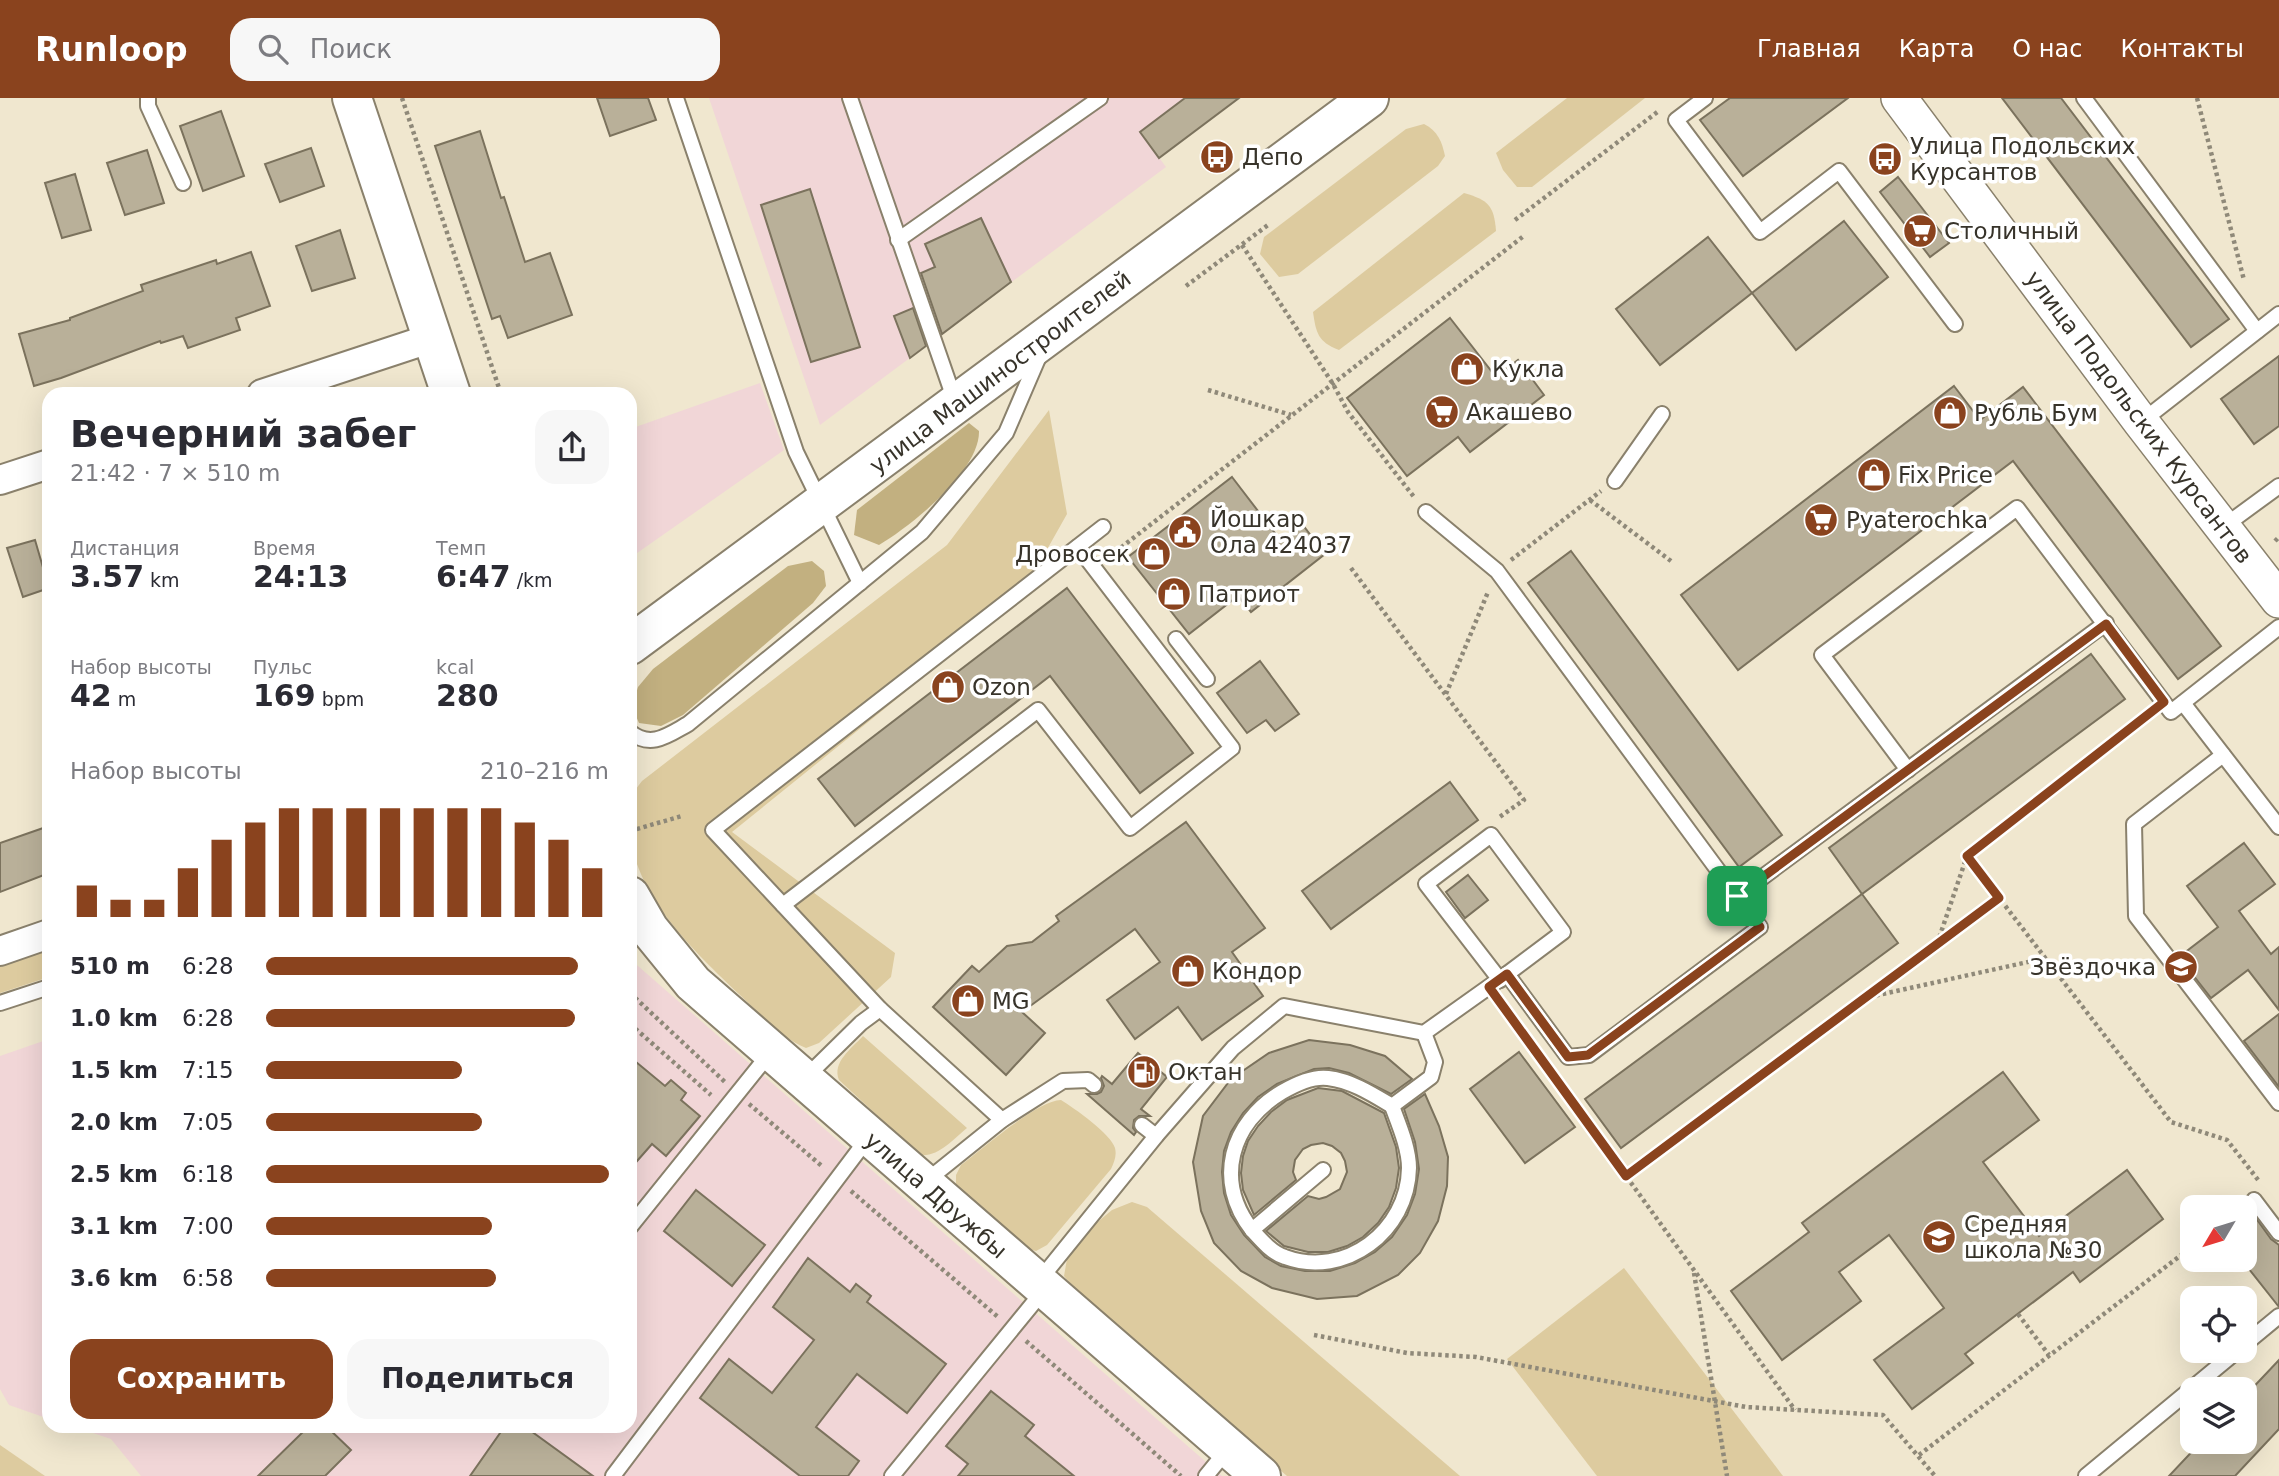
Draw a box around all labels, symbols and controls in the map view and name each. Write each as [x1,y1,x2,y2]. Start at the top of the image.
search box [230,18,720,81]
text: Runloop [35,30,188,69]
icon: search [254,30,292,68]
text: Поиск [310,34,392,64]
text: Главная [1757,35,1861,63]
text: Карта [1899,35,1974,63]
text: О нас [2012,35,2082,63]
text: Контакты [2120,35,2244,63]
place label: Улица Подольских Курсантов [1910,133,2135,185]
bus stop icon: Депо [1198,138,1236,176]
bus stop icon: Улица Подольских Курсантов [1866,140,1904,178]
place label: Депо [1242,144,1303,170]
supermarket icon: Столичный [1901,212,1939,250]
place label: Столичный [1944,218,2079,244]
street label: улица Машиностроителей [864,265,1136,479]
street label: улица Подольских Курсантов [2020,266,2258,568]
shop icon: Кукла [1448,350,1486,388]
place label: Кукла [1492,356,1565,382]
supermarket icon: Акашево [1423,393,1461,431]
shop icon: Рубль Бум [1931,394,1969,432]
place label: Акашево [1466,399,1573,425]
place label: Рубль Бум [1974,400,2098,426]
button: share [535,410,609,484]
text: Вечерний забег [70,412,416,456]
shop icon: Fix Price [1855,456,1893,494]
text: 21:42 · 7 × 510 m [70,460,280,486]
place label: Fix Price [1898,462,1993,488]
supermarket icon: Pyaterochka [1802,501,1840,539]
place label: Йошкар Ола 424037 [1210,505,1352,558]
place label: Pyaterochka [1846,507,1988,533]
public building icon: Йошкар Ола 424037 [1166,513,1204,551]
shop icon: Дровосек [1135,535,1173,573]
text: Дистанция [70,537,179,559]
text: Время [253,537,316,559]
text: Темп [436,537,486,559]
place label: Дровосек [1015,541,1130,567]
text: 3.57 [70,559,144,594]
text: 24:13 [253,559,349,594]
text: 6:47 [436,559,511,594]
text: km [144,569,180,591]
text: /km [511,569,553,591]
shop icon: Патриот [1155,575,1193,613]
place label: Патриот [1198,581,1300,607]
text: Набор высоты [70,656,212,678]
text: Пульс [253,656,312,678]
text: kcal [436,656,474,678]
shop icon: Ozon [929,668,967,706]
place label: Ozon [972,674,1031,700]
text: 42 [70,678,112,713]
text: 169 [253,678,316,713]
text: 280 [436,678,499,713]
text: m [112,688,136,710]
text: bpm [316,688,364,710]
text: Набор высоты [70,758,242,784]
text: 210–216 m [480,758,609,784]
pin [1707,866,1767,926]
icon: arrive [1718,877,1756,915]
school or university icon: Звёздочка [2162,948,2200,986]
shop icon: Кондор [1169,952,1207,990]
text: 510 m [70,953,150,979]
text: 6:28 [182,953,234,979]
place label: Звёздочка [2030,954,2156,980]
place label: Кондор [1212,958,1302,984]
shop icon: MG [949,982,987,1020]
place label: MG [992,988,1030,1014]
text: 1.0 km [70,1005,158,1031]
text: 6:28 [182,1005,234,1031]
fuel station icon: Октан [1125,1053,1163,1091]
text: 1.5 km [70,1057,158,1083]
text: 7:15 [182,1057,234,1083]
place label: Октан [1168,1059,1243,1085]
text: 2.0 km [70,1109,158,1135]
text: 7:05 [182,1109,234,1135]
street label: улица Дружбы [860,1126,1012,1264]
text: 2.5 km [70,1161,158,1187]
text: 6:18 [182,1161,234,1187]
north arrow [2180,1195,2258,1272]
map controls [2180,1195,2257,1454]
place label: Средняя школа №30 [1964,1211,2102,1263]
text: 3.1 km [70,1213,158,1239]
text: 7:00 [182,1213,234,1239]
school or university icon: Средняя школа №30 [1920,1218,1958,1256]
text: 3.6 km [70,1265,158,1291]
text: 6:58 [182,1265,234,1291]
button: locate [2180,1286,2257,1363]
button: Сохранить [70,1339,333,1419]
button: Поделиться [347,1339,609,1419]
button: layers [2180,1377,2257,1454]

